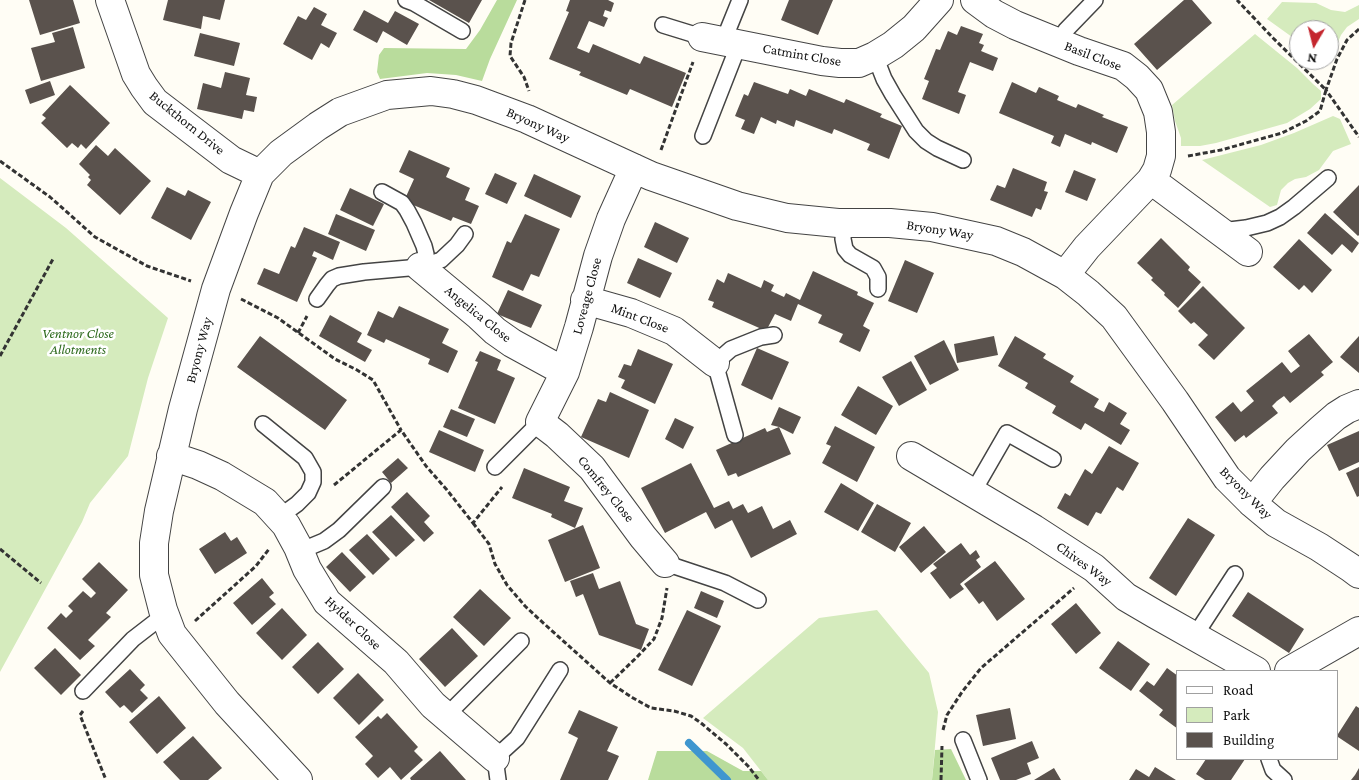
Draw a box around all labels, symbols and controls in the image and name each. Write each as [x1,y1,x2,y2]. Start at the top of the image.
north arrow [1289,20,1339,70]
street label: Basil Close [1062,37,1124,75]
street label: Catmint Close [761,40,843,70]
text: N [1306,50,1318,67]
street label: Buckthorn Drive [146,87,228,159]
street label: Bryony Way [504,104,572,146]
street label: Bryony Way [905,216,975,244]
street label: Loveage Close [569,256,605,336]
street label: Angelica Close [441,282,515,346]
street label: Mint Close [609,299,671,337]
street label: Bryony Way [182,315,216,385]
park label: Ventnor Close Allotments [42,326,114,358]
street label: Comfrey Close [574,452,638,526]
street label: Bryony Way [1216,463,1276,523]
street label: Chives Way [1053,538,1115,590]
street label: Hylder Close [321,593,385,653]
legend [1176,670,1339,760]
text: Road [1223,682,1253,698]
text: Park [1223,707,1250,723]
text: Building [1223,732,1274,748]

